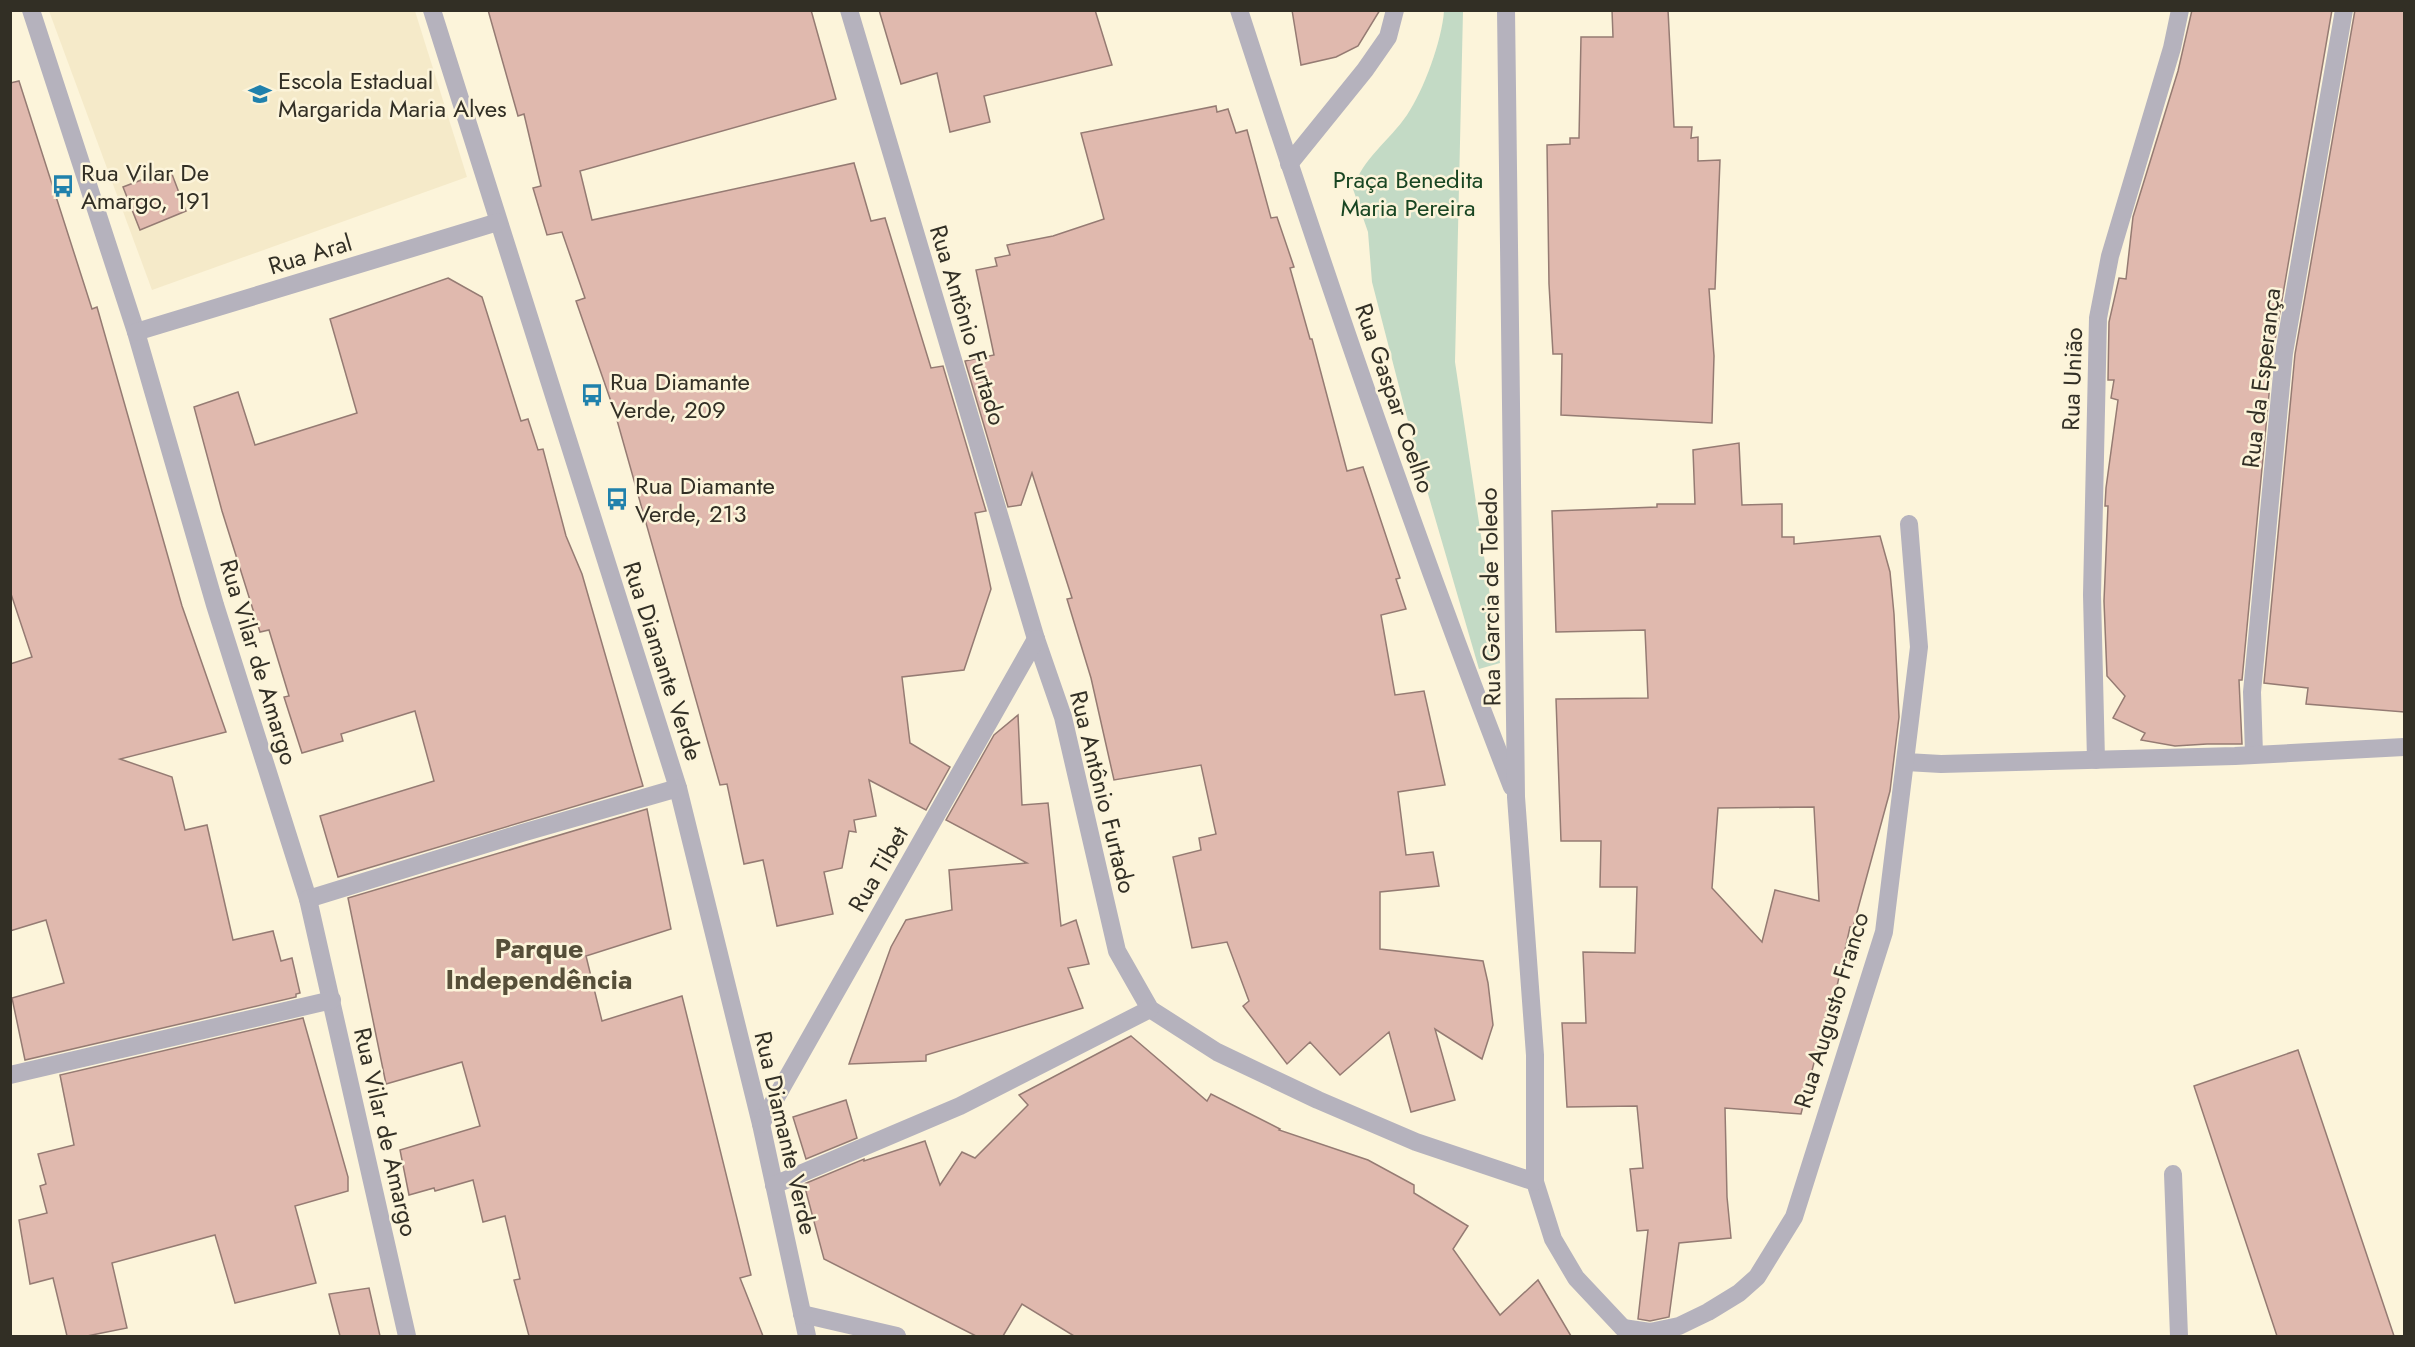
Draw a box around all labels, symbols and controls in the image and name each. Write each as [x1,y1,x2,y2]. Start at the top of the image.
place label: Escola Estadual Margarida Maria Alves [278,63,507,126]
school or university icon: Escola Estadual Margarida Maria Alves [247,81,273,107]
place label: Rua Vilar De Amargo, 191 [81,155,211,218]
park label: Praça Benedita Maria Pereira [1333,162,1483,225]
bus stop icon: Rua Vilar De Amargo, 191 [50,173,76,199]
street label: Rua Antônio Furtado [921,221,1015,429]
street label: Rua Aral [264,225,356,283]
street label: Rua da Esperança [2233,286,2289,470]
street label: Rua Gaspar Coelho [1346,299,1444,497]
street label: Rua União [2053,327,2091,431]
place label: Rua Diamante Verde, 209 [610,364,750,427]
bus stop icon: Rua Diamante Verde, 209 [579,382,605,408]
place label: Rua Diamante Verde, 213 [635,468,775,531]
bus stop icon: Rua Diamante Verde, 213 [604,486,630,512]
street label: Rua Garcia de Toledo [1471,487,1509,707]
street label: Rua Vilar de Amargo [211,555,307,769]
street label: Rua Diamante Verde [614,557,712,765]
street label: Rua Antônio Furtado [1061,687,1145,897]
street label: Rua Tibet [839,819,917,918]
street label: Rua Augusto Franco [1785,908,1877,1112]
district label: Parque Independência [446,929,632,999]
street label: Rua Vilar de Amargo [345,1024,427,1240]
street label: Rua Diamante Verde [746,1028,826,1238]

